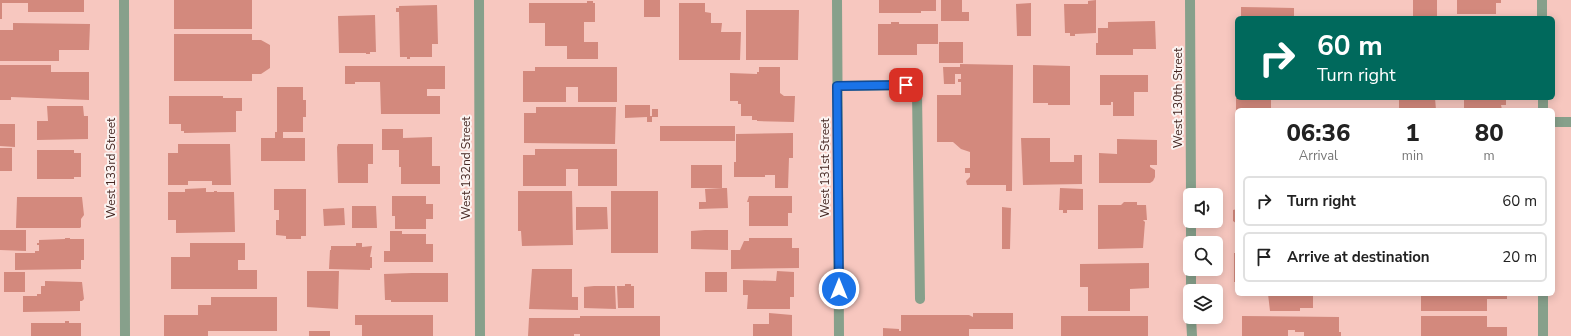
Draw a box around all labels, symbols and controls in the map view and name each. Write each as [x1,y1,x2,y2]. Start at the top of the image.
text: 60 m [1317,27,1383,65]
icon: right [1251,32,1303,84]
street label: West 130th Street [1170,47,1186,148]
text: Turn right [1317,63,1396,87]
pin [889,68,923,102]
icon: arrive [895,74,917,96]
street label: West 132nd Street [458,116,474,220]
street label: West 133rd Street [103,117,119,218]
text: 06:36 [1286,117,1350,149]
text: 1 [1405,117,1420,149]
text: 80 [1475,117,1504,149]
street label: West 131st Street [817,118,833,218]
text: Arrival [1299,147,1338,165]
text: min [1402,147,1423,165]
text: m [1484,147,1495,165]
map controls [1183,188,1223,324]
button: sound [1183,188,1223,228]
icon: right [1253,190,1275,212]
text: Turn right [1287,191,1356,211]
text: 60 m [1502,191,1537,211]
button: search [1183,236,1223,276]
icon: arrive [1253,246,1275,268]
text: Arrive at destination [1287,247,1430,267]
text: 20 m [1502,247,1537,267]
position arrow [818,268,860,310]
button: layers [1183,284,1223,324]

